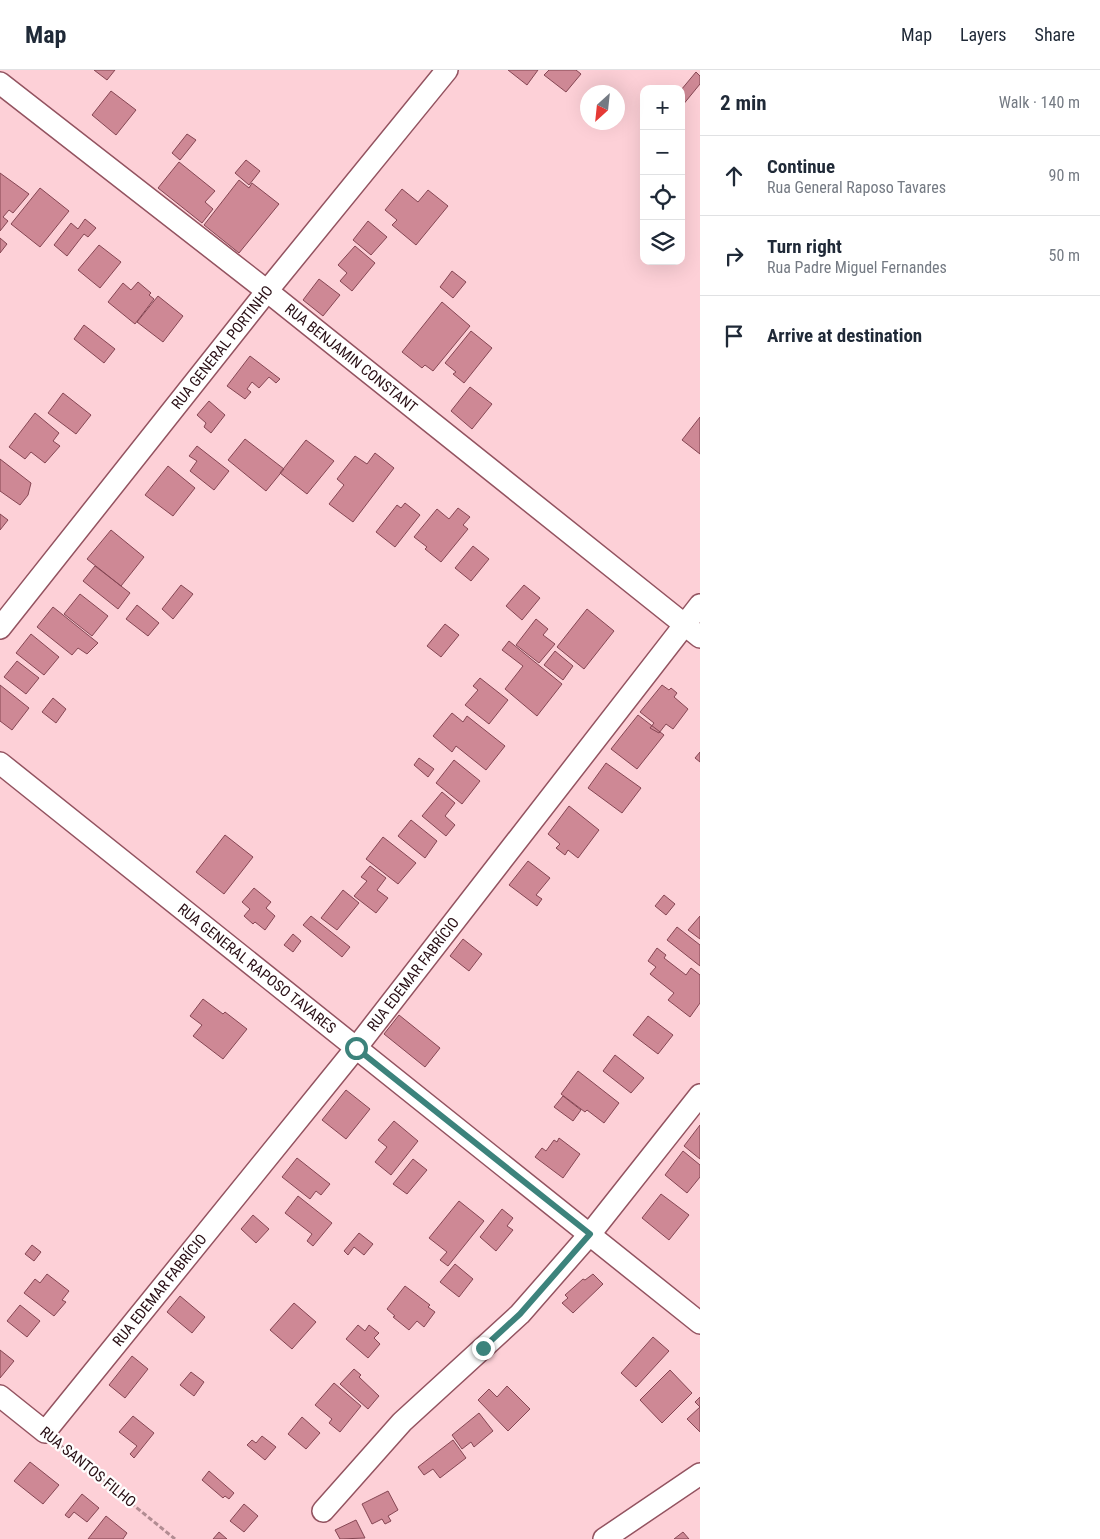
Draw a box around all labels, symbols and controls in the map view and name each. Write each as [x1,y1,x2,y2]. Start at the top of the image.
text: Map [25,21,66,49]
text: Map [901,24,932,45]
text: Layers [960,24,1007,45]
text: Share [1035,24,1075,45]
north arrow [580,85,625,130]
map controls [640,85,685,265]
button: + [640,85,685,130]
text: 2 min [720,91,767,115]
text: Walk · 140 m [999,93,1080,112]
button: − [640,130,685,175]
text: Continue [767,155,835,178]
icon: ahead [720,162,748,190]
text: 90 m [1048,166,1080,185]
button: locate [640,175,685,220]
text: Rua General Raposo Tavares [767,178,946,197]
button: layers [640,220,685,265]
text: Turn right [767,235,842,258]
icon: right [720,242,748,270]
text: 50 m [1048,246,1080,265]
text: Rua Padre Miguel Fernandes [767,258,947,277]
street label: RUA GENERAL PORTINHO [168,282,277,413]
street label: RUA BENJAMIN CONSTANT [281,300,421,417]
icon: arrive [720,322,748,350]
text: Arrive at destination [767,324,922,347]
street label: RUA GENERAL RAPOSO TAVARES [174,900,340,1037]
street label: RUA EDEMAR FABRÍCIO [363,914,463,1035]
route start [345,1037,368,1060]
street label: RUA EDEMAR FABRÍCIO [109,1231,211,1350]
route end [472,1337,495,1360]
street label: RUA SANTOS FILHO [36,1423,140,1511]

